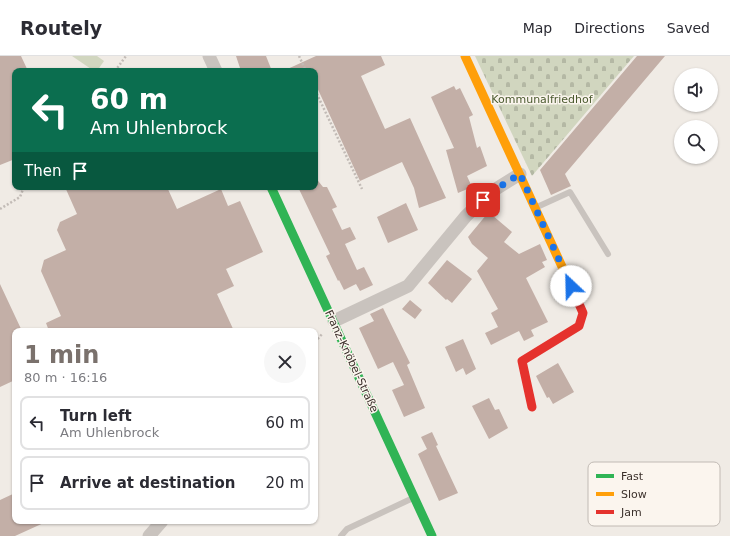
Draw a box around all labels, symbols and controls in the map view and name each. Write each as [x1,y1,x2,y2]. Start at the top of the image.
text: Routely [20,17,102,39]
text: Map [523,20,552,36]
text: Directions [574,20,645,36]
text: Saved [667,20,710,36]
map controls [674,68,718,164]
button: sound [674,68,718,112]
text: 60 m [90,83,168,116]
icon: left [24,84,76,136]
park label: Kommunalfriedhof [491,93,594,106]
text: Am Uhlenbrock [90,117,227,138]
button: search [674,120,718,164]
icon: arrive [69,160,91,182]
text: Then [24,162,61,180]
pin [466,183,500,217]
icon: arrive [472,189,494,211]
position arrow [550,265,592,307]
street label: Franz-Knöbel-Straße [322,308,381,415]
text: 1 min [24,341,99,369]
button: close [264,341,306,383]
text: 80 m · 16:16 [24,370,107,385]
text: Turn left [60,407,132,425]
icon: left [26,412,48,434]
text: 60 m [266,414,304,432]
text: Am Uhlenbrock [60,425,159,440]
legend [588,462,720,526]
text: Fast [621,470,644,483]
icon: arrive [26,472,48,494]
text: Arrive at destination [60,474,235,492]
text: 20 m [266,474,304,492]
text: Slow [621,488,647,501]
text: Jam [620,506,642,519]

